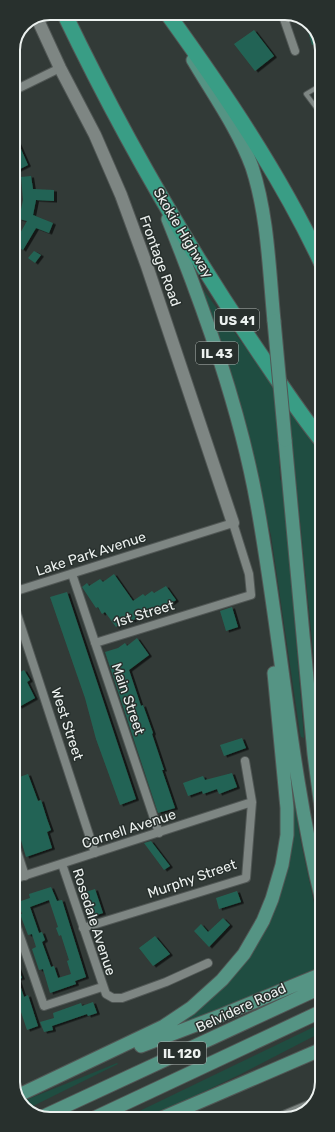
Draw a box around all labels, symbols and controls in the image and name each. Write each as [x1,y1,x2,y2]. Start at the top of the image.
street label: Skokie Highway [149,185,217,281]
street label: Frontage Road [136,213,184,309]
road number: US 41 [215,309,259,331]
road number: IL 43 [196,342,238,364]
street label: Lake Park Avenue [34,528,148,580]
street label: 1st Street [112,597,177,631]
street label: Main Street [108,661,148,738]
street label: West Street [47,686,87,763]
street label: Cornell Avenue [80,806,178,852]
street label: Murphy Street [145,856,239,902]
street label: Rosedale Avenue [69,866,119,978]
street label: Belvidere Road [193,980,289,1036]
road number: IL 120 [158,1042,206,1064]

